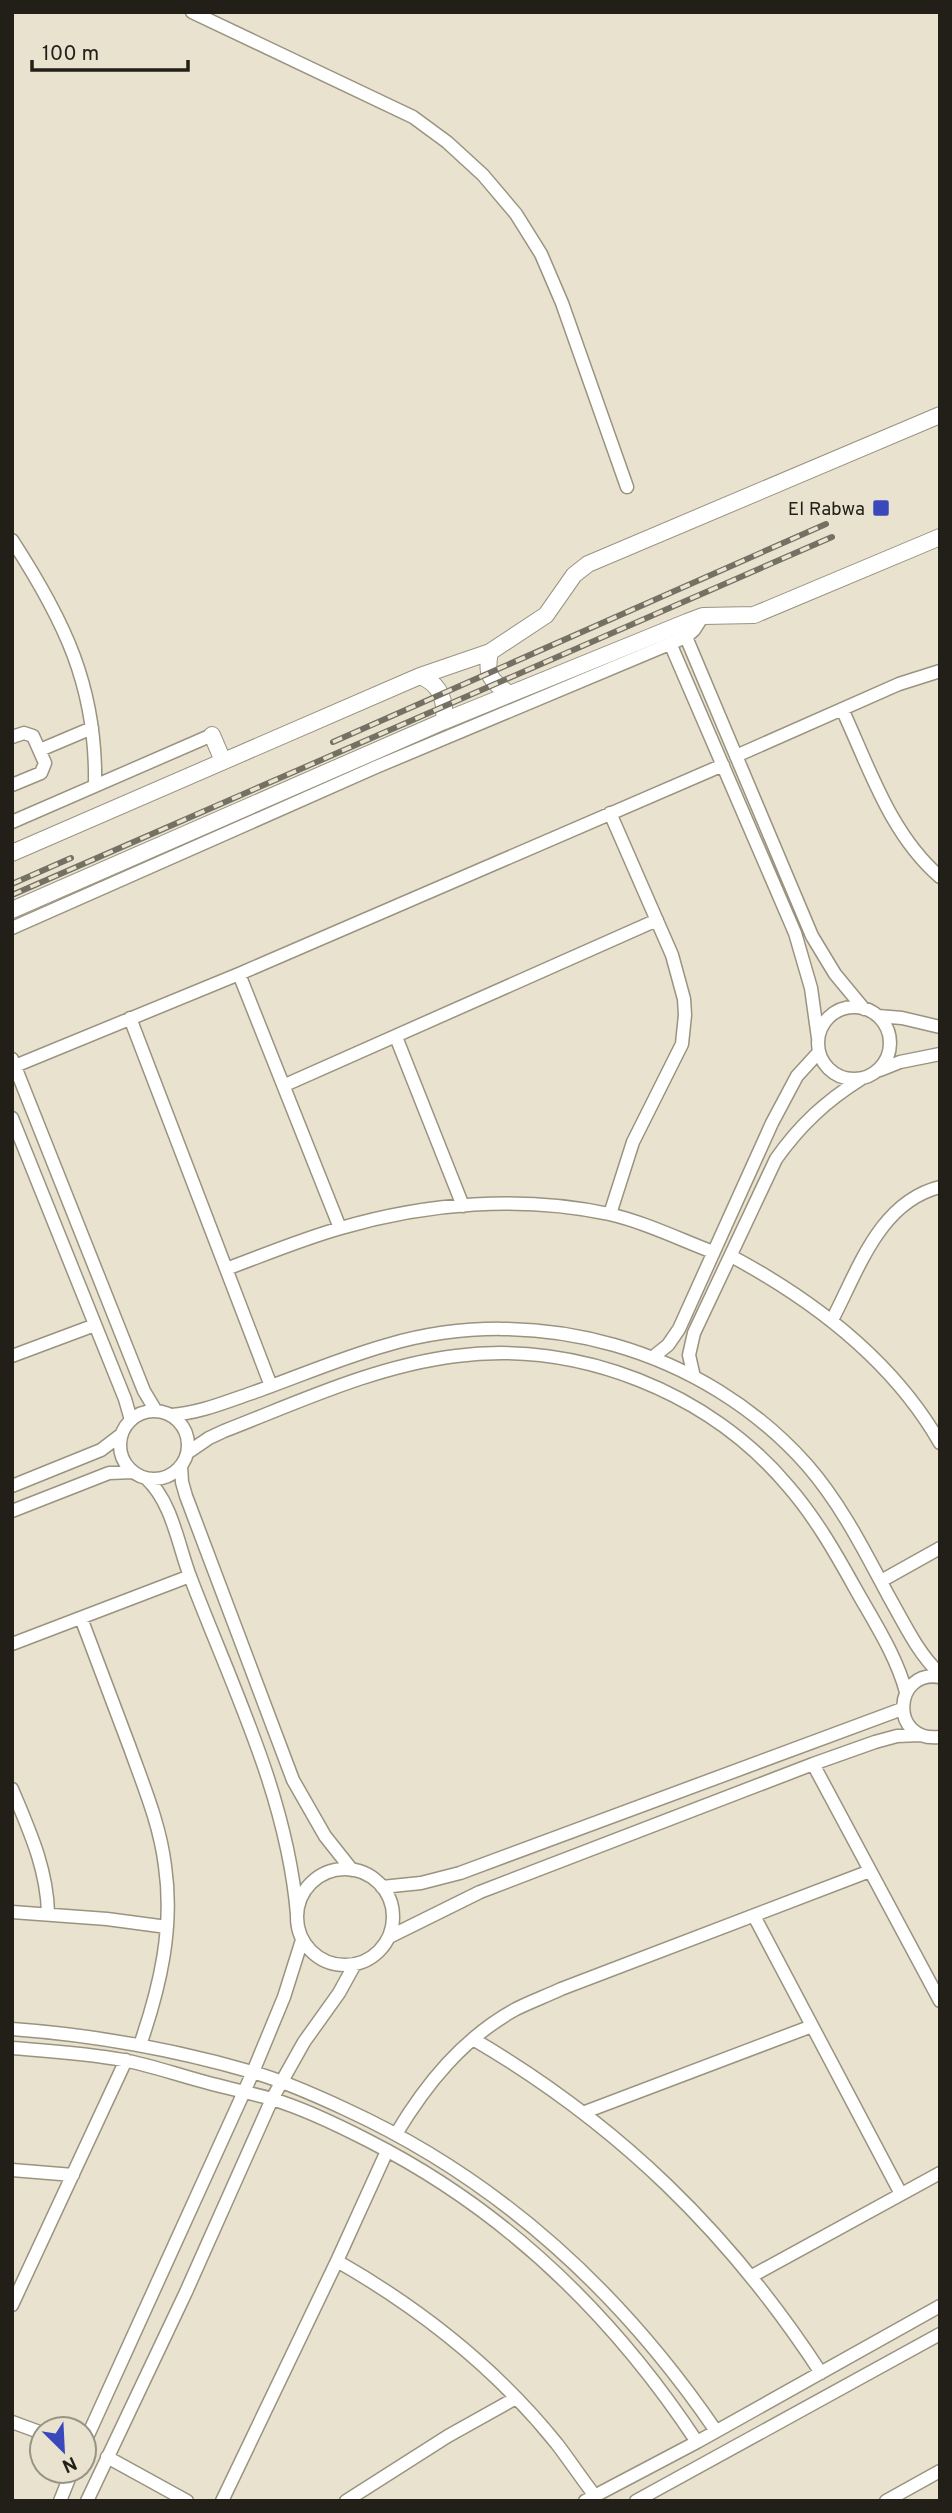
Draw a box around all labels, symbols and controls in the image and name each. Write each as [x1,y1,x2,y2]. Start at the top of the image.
scale bar [32,28,187,72]
text: 100 m [42,41,99,68]
place label: El Rabwa [788,498,865,522]
marker: El Rabwa [871,498,891,518]
north arrow [28,2415,98,2485]
text: N [58,2450,80,2477]

